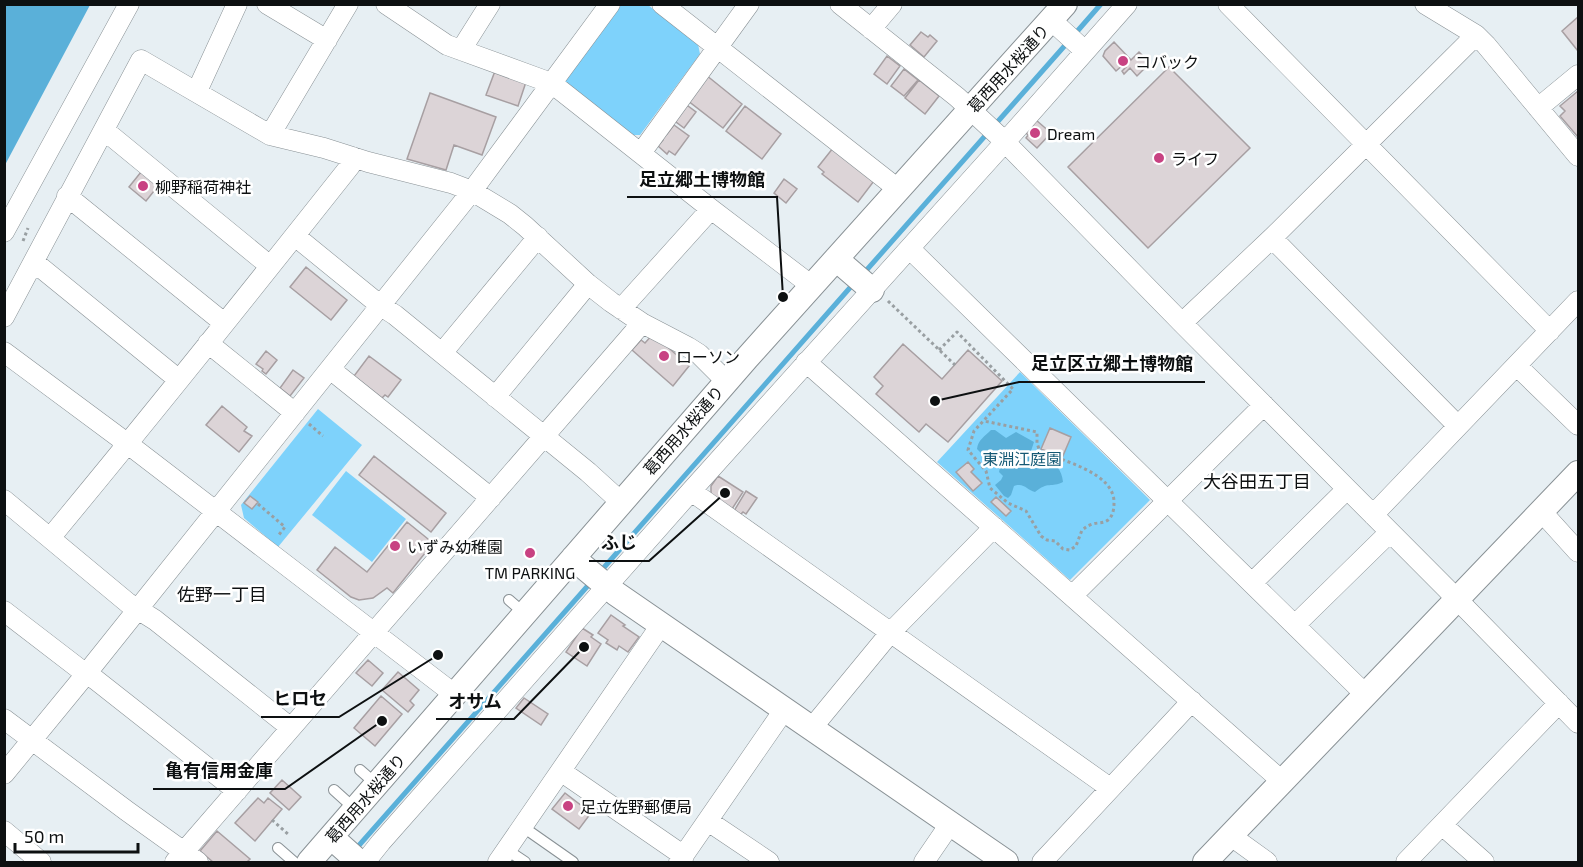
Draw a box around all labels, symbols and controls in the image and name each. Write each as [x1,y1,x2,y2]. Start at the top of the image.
street label: 葛西用水桜通り [963,20,1053,116]
place label: コバック [1135,52,1199,71]
marker: コバック [1116,54,1130,68]
place label: Dream [1047,124,1095,143]
marker: Dream [1028,126,1042,140]
place label: ライフ [1171,149,1219,168]
marker: ライフ [1152,151,1166,165]
callout: 足立郷土博物館 [627,161,777,197]
text: 足立郷土博物館 [639,168,765,190]
place label: 柳野稲荷神社 [155,177,251,196]
marker: 柳野稲荷神社 [136,179,150,193]
callout: 足立区立郷土博物館 [1019,346,1205,382]
place label: ローソン [676,347,740,366]
marker: ローソン [657,349,671,363]
text: 足立区立郷土博物館 [1031,352,1193,374]
street label: 葛西用水桜通り [639,381,727,479]
park label: 東淵江庭園 [982,449,1062,468]
district label: 大谷田五丁目 [1203,470,1311,492]
callout: ふじ [589,525,649,561]
text: ふじ [601,531,637,553]
place label: いずみ幼稚園 [407,537,503,556]
marker: いずみ幼稚園 [388,539,402,553]
marker: TM PARKING [523,546,537,560]
place label: TM PARKING [485,563,575,582]
district label: 佐野一丁目 [177,583,267,605]
callout: ヒロセ [261,681,339,717]
callout: オサム [436,683,514,719]
text: ヒロセ [273,687,327,709]
text: オサム [448,690,502,712]
street label: 葛西用水桜通り [321,749,409,847]
callout: 亀有信用金庫 [153,753,285,789]
text: 亀有信用金庫 [165,759,273,781]
place label: 足立佐野郵便局 [580,797,692,816]
marker: 足立佐野郵便局 [561,799,575,813]
scale bar [15,816,138,854]
text: 50 m [24,825,64,847]

